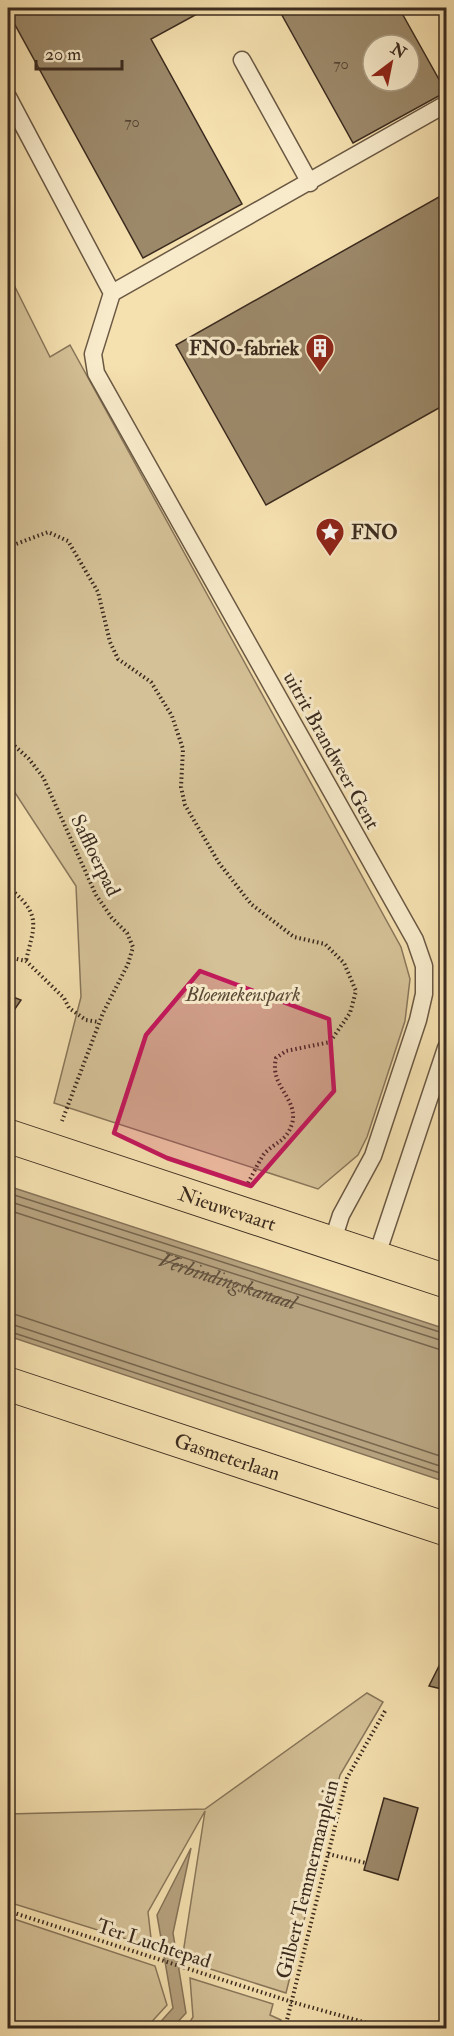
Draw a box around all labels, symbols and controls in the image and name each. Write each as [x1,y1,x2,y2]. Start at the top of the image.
scale bar [36,33,122,71]
north arrow [361,33,421,93]
text: N [386,38,410,64]
text: 20 m [45,43,81,66]
house number: 70 [333,54,349,74]
house number: 70 [124,112,140,132]
building icon: FNO-fabriek [304,332,336,374]
place label: FNO-fabriek [189,336,299,361]
place icon: FNO [314,516,346,558]
place label: FNO [351,520,397,545]
street label: uitrit Brandweer Gent [278,667,386,834]
street label: Saffloerpad [64,810,126,901]
park label: Bloemekenspark [184,982,301,1007]
street label: Nieuwevaart [175,1181,280,1237]
water label: Verbindingskanaal [155,1247,302,1317]
street label: Gasmeterlaan [171,1428,283,1486]
street label: Gilbert Temmermanplein [271,1777,345,1981]
street label: Ter Luchtepad [93,1913,214,1975]

